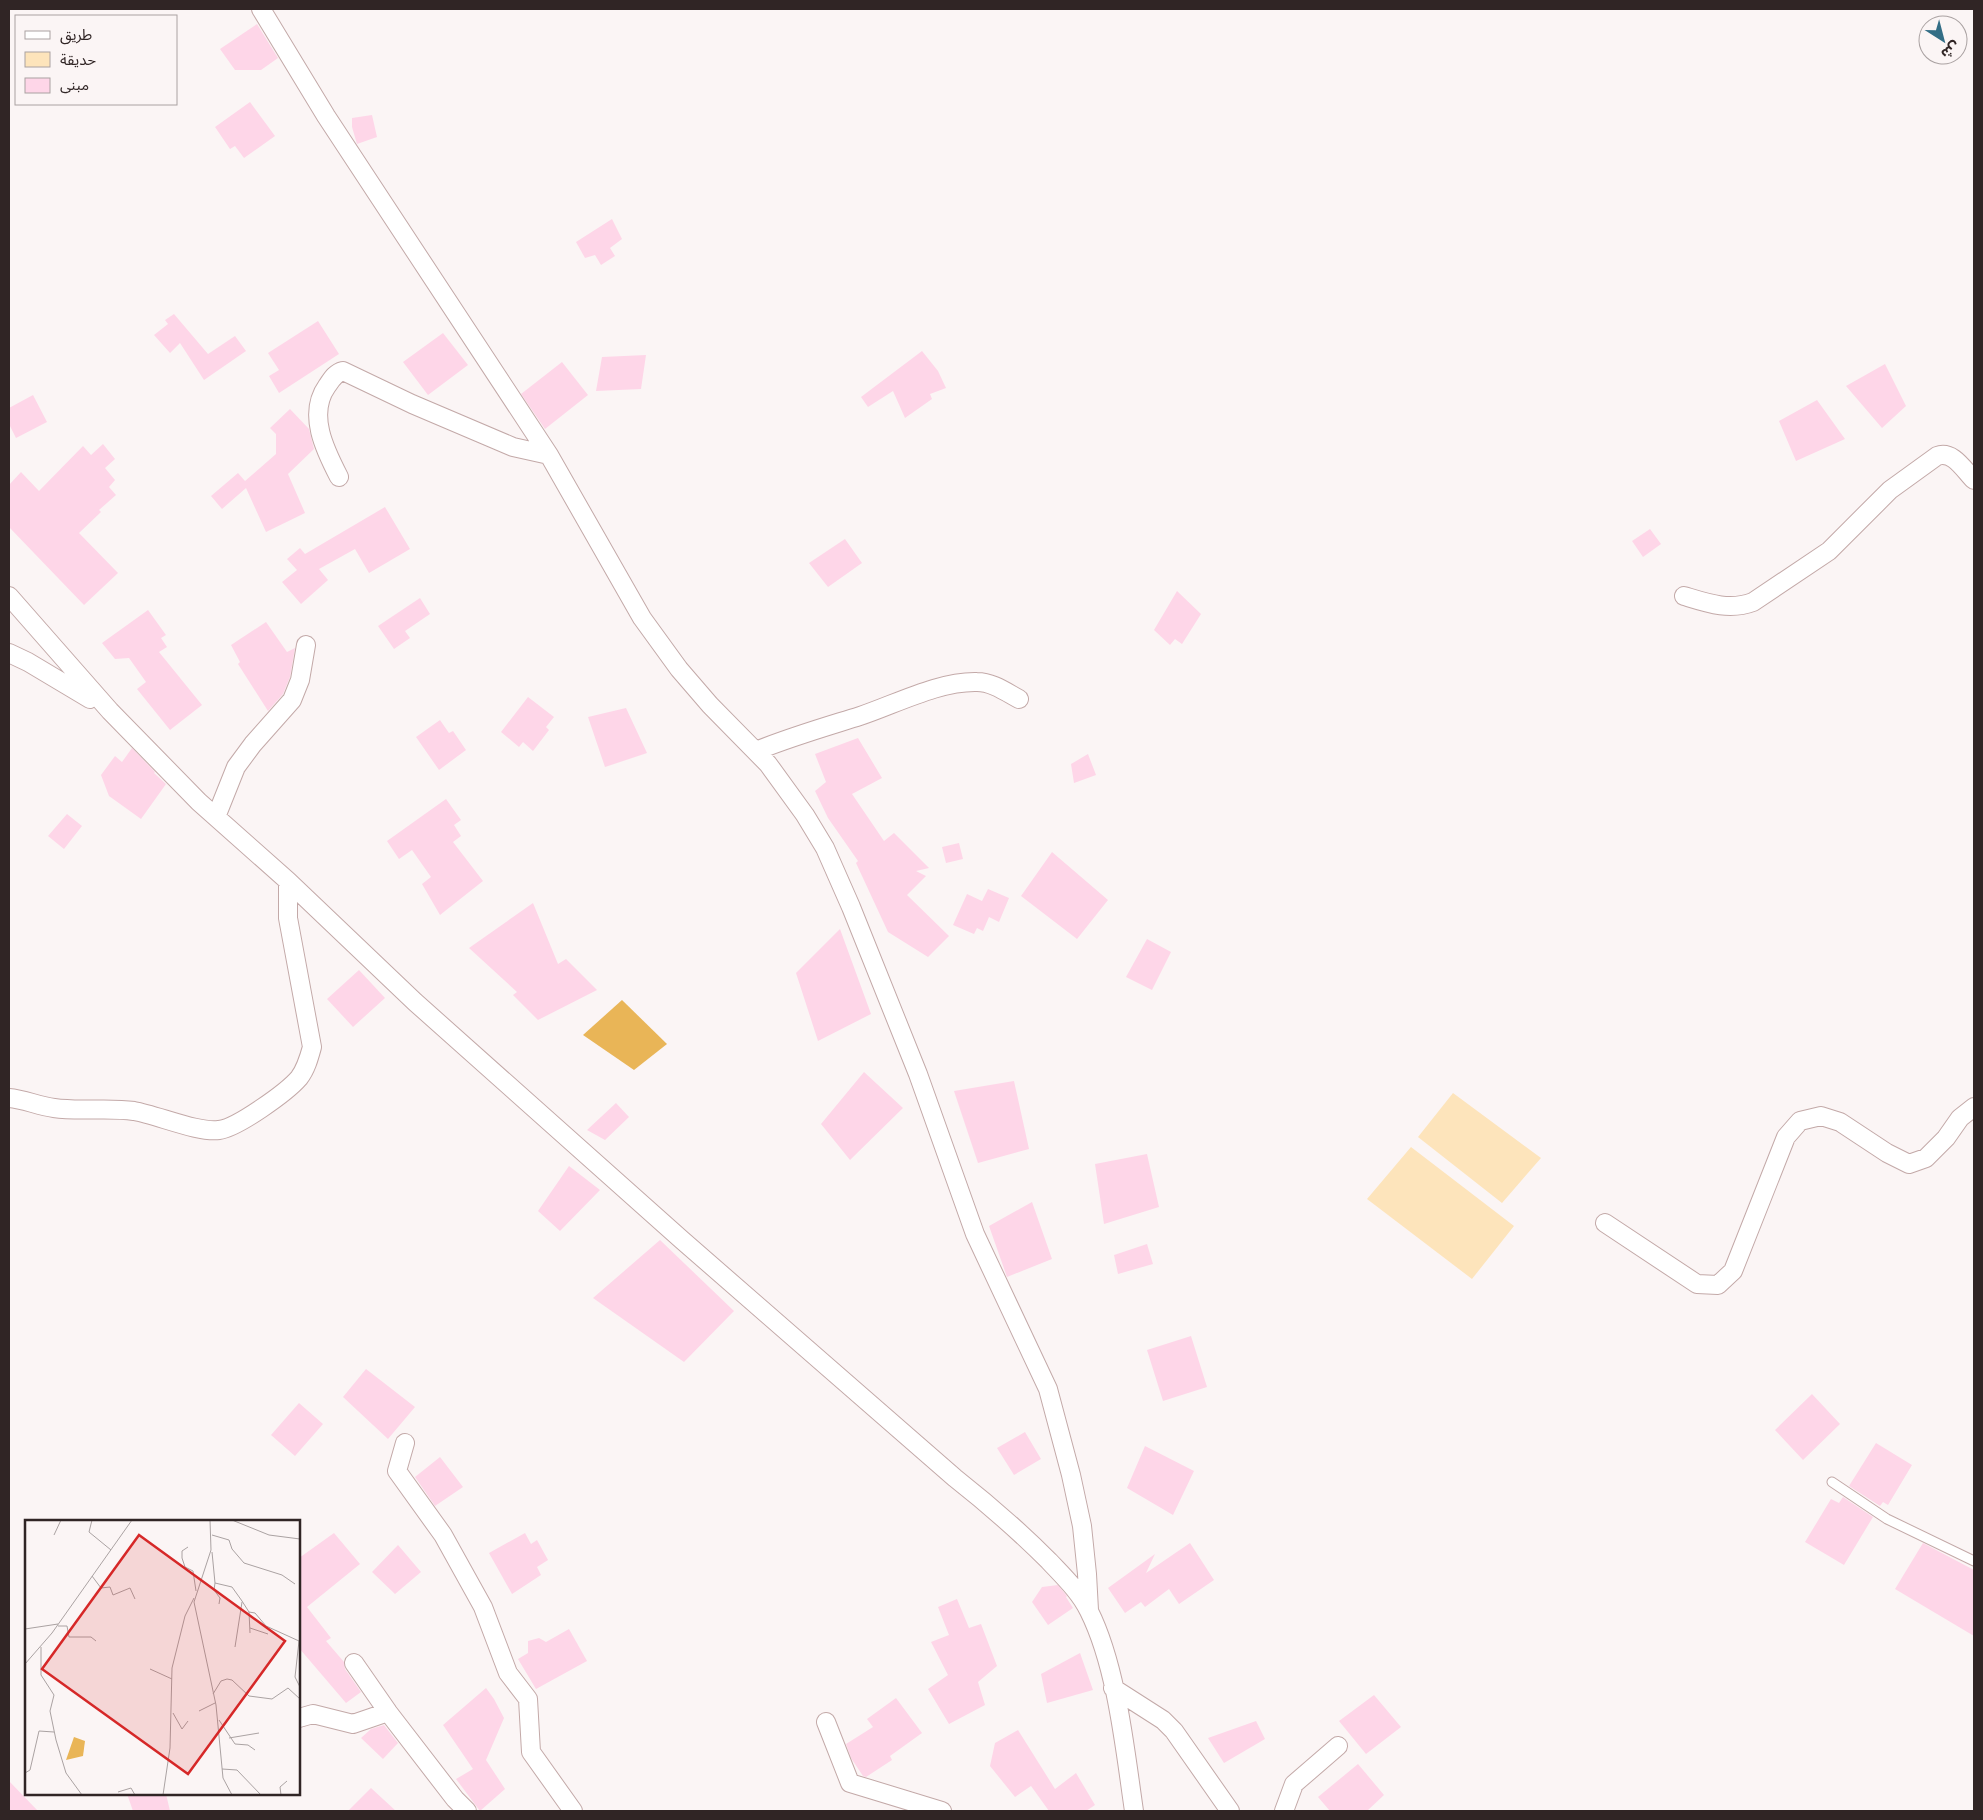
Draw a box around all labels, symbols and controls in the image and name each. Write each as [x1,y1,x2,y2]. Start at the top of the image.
legend [15,15,178,105]
north arrow [1918,15,1968,65]
text: طريق [60,26,92,45]
text: ش [1938,38,1963,63]
text: حديقة [60,51,96,69]
text: مبنى [60,76,89,94]
inset map [25,1520,300,1795]

